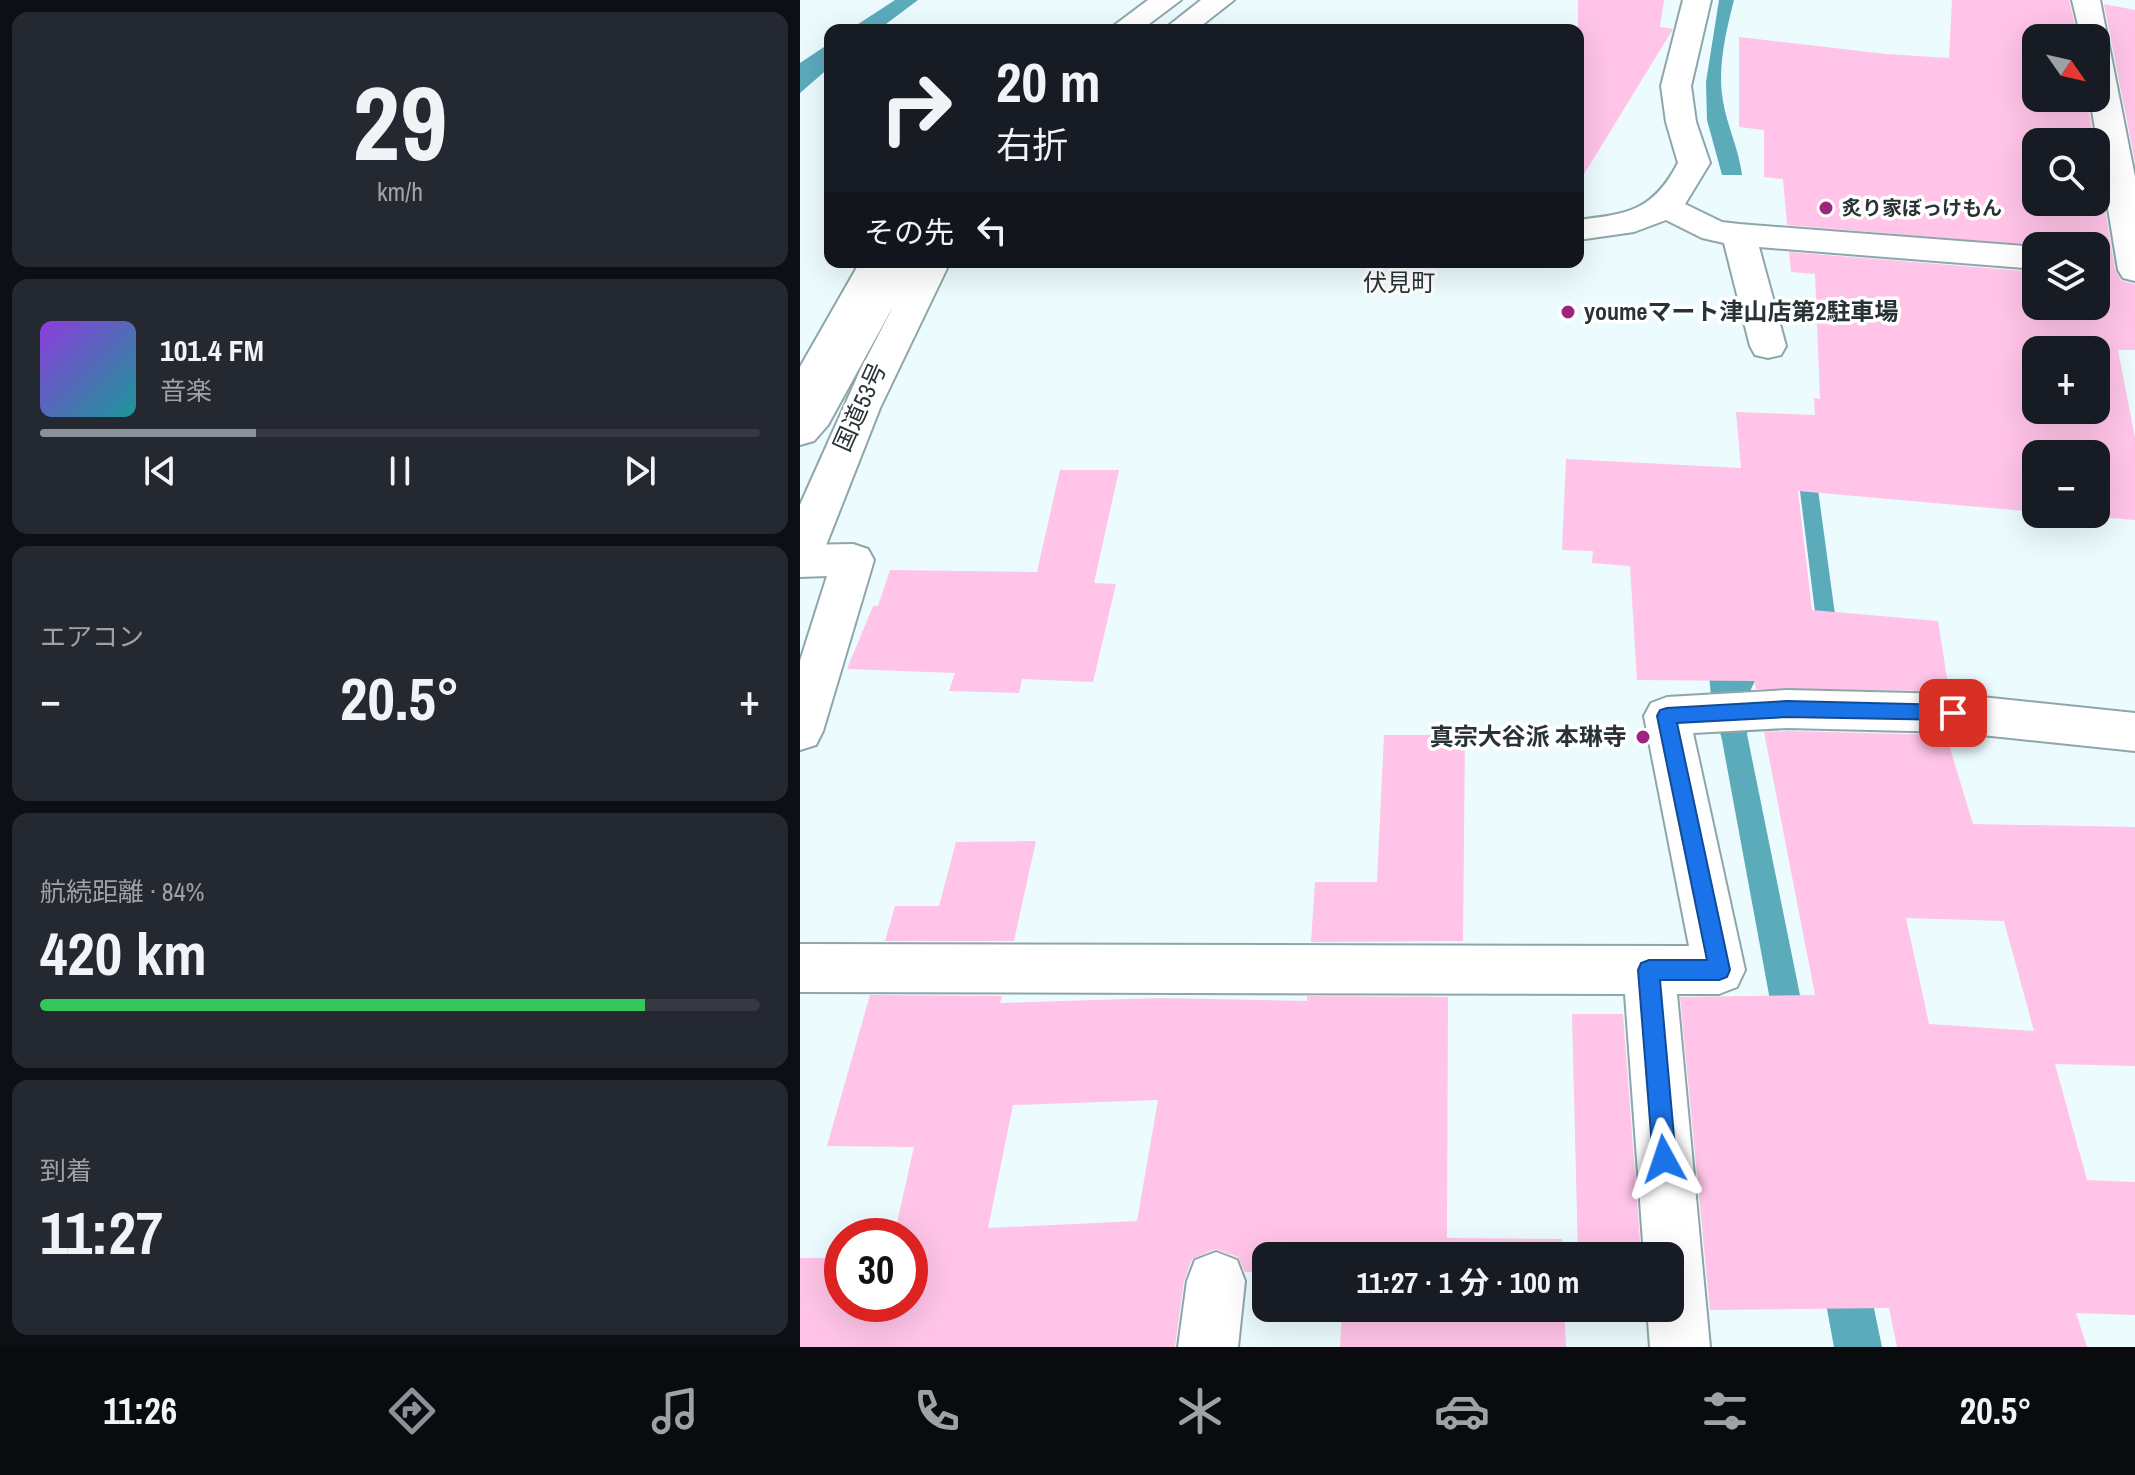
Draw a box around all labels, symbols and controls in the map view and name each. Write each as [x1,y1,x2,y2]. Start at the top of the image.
north arrow [2022,24,2110,112]
map controls [2022,24,2110,528]
text: 20 m [996,44,1101,119]
text: 29 [353,52,447,192]
icon: right [864,56,968,160]
text: 右折 [996,121,1068,169]
button: search [2022,128,2110,216]
text: km/h [377,174,423,209]
place label: 炙り家ぼっけもん [1842,194,2002,221]
marker: 炙り家ぼっけもん [1817,199,1835,217]
icon: left [970,208,1014,252]
text: その先 [864,212,954,252]
button: layers [2022,232,2110,320]
district label: 伏見町 [1363,266,1435,298]
place label: youmeマート津山店第2駐車場 [1584,295,1898,327]
marker: youmeマート津山店第2駐車場 [1559,303,1577,321]
text: 101.4 FM [160,330,264,370]
button: + [2022,336,2110,424]
street label: 国道53号 [825,357,893,456]
text: 音楽 [160,373,212,408]
button: − [2022,440,2110,528]
icon: previous [138,449,182,493]
icon: pause [378,449,422,493]
icon: next [618,449,662,493]
text: エアコン [40,619,144,654]
text: 20.5° [340,658,460,739]
text: − [40,669,61,729]
text: + [739,669,760,729]
pin [1919,679,1987,747]
icon: arrive [1931,691,1975,735]
place label: 真宗大谷派 本琳寺 [1430,720,1627,752]
marker: 真宗大谷派 本琳寺 [1634,728,1652,746]
text: 航続距離 · 84% [40,874,204,909]
text: 420 km [40,913,207,994]
position arrow [1622,1117,1706,1201]
text: 到着 [40,1153,92,1188]
text: 11:27 [40,1192,163,1273]
speed limit sign: 30 [824,1218,928,1322]
text: 11:27 · 1 分 · 100 m [1357,1262,1579,1302]
icon: directions [384,1383,440,1439]
icon: music [647,1383,703,1439]
icon: phone [909,1383,965,1439]
icon: climate [1172,1383,1228,1439]
icon: car [1434,1383,1490,1439]
icon: filters [1697,1383,1753,1439]
text: 11:26 [103,1387,177,1435]
text: 20.5° [1960,1387,2032,1435]

